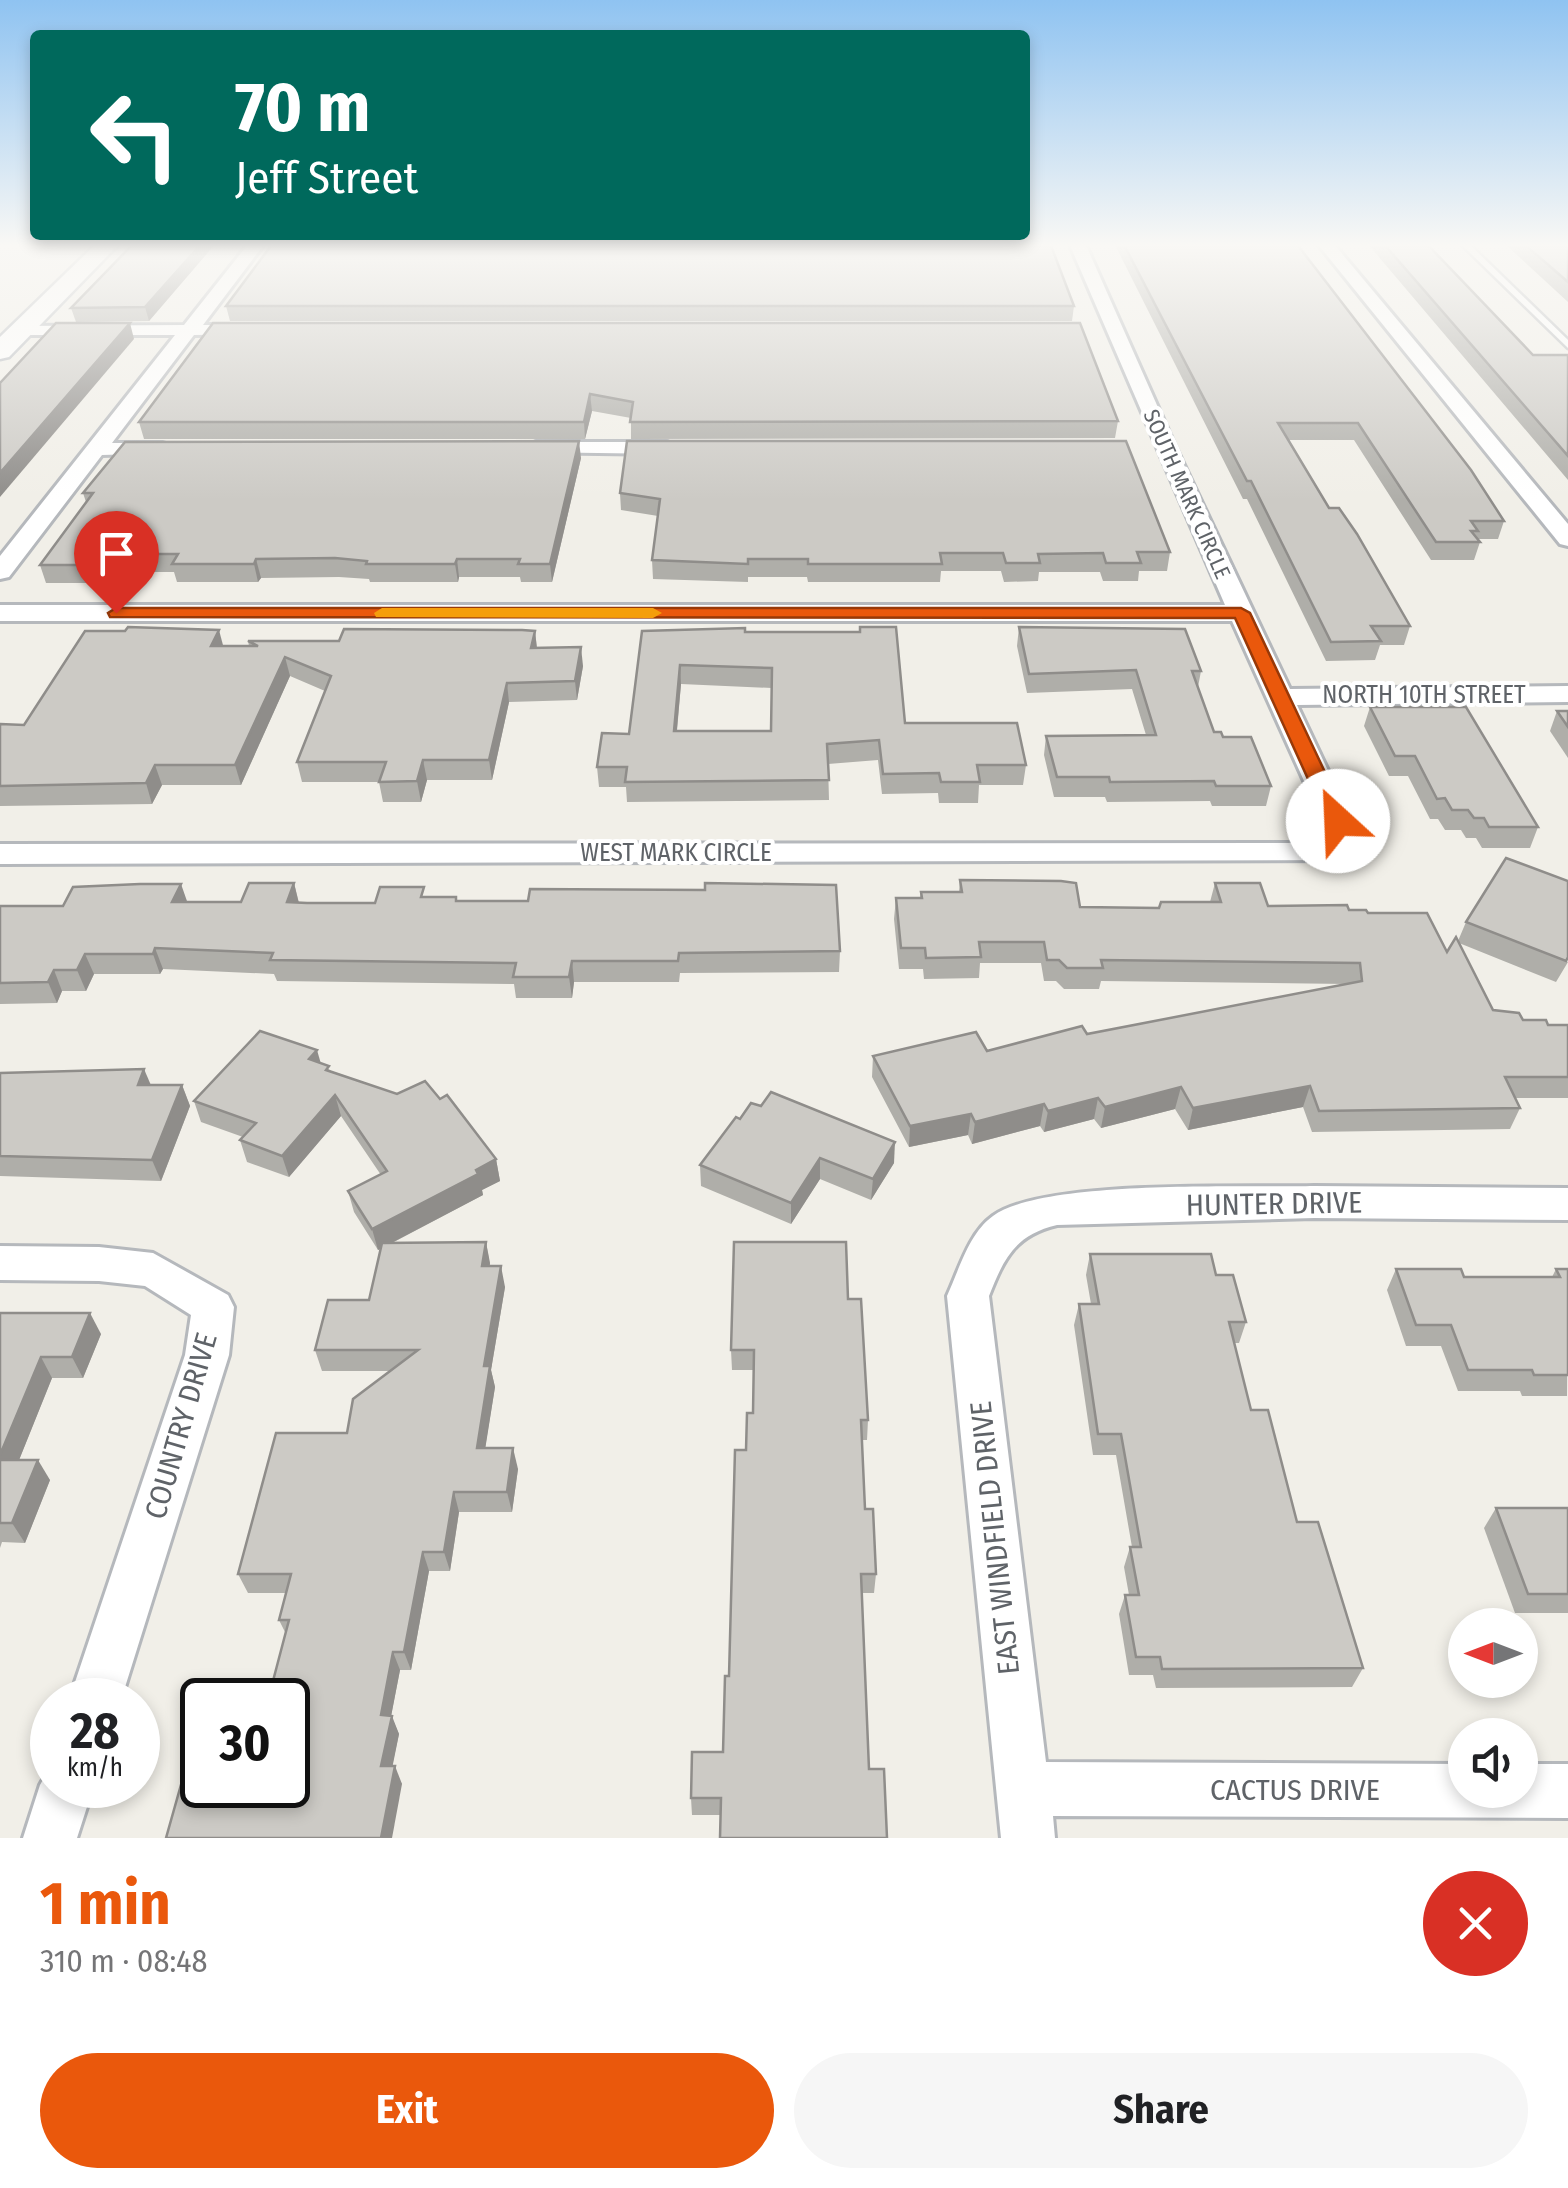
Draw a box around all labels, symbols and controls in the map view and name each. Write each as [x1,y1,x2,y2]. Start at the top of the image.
text: 70 m [235,66,370,150]
icon: left [70,70,200,200]
text: Jeff Street [235,151,418,205]
street label: SOUTH MARK CIRCLE [1138,405,1236,583]
pin [74,511,159,614]
icon: arrive [89,526,144,581]
street label: NORTH 10TH STREET [1322,680,1526,710]
position arrow [1286,769,1390,873]
street label: WEST MARK CIRCLE [580,838,772,868]
street label: HUNTER DRIVE [1186,1184,1362,1224]
street label: COUNTRY DRIVE [137,1329,225,1523]
street label: EAST WINDFIELD DRIVE [963,1399,1027,1677]
north arrow [1448,1608,1538,1698]
map controls [1448,1608,1538,1808]
speed limit sign: 30 [180,1678,310,1808]
text: 28 [70,1701,120,1761]
button: sound [1448,1718,1538,1808]
text: km/h [67,1753,123,1783]
street label: CACTUS DRIVE [1210,1772,1380,1808]
text: 1 min [40,1868,171,1940]
button: close [1423,1871,1528,1976]
text: 310 m · 08:48 [40,1942,208,1980]
button: Exit [40,2053,774,2168]
button: Share [794,2053,1528,2168]

